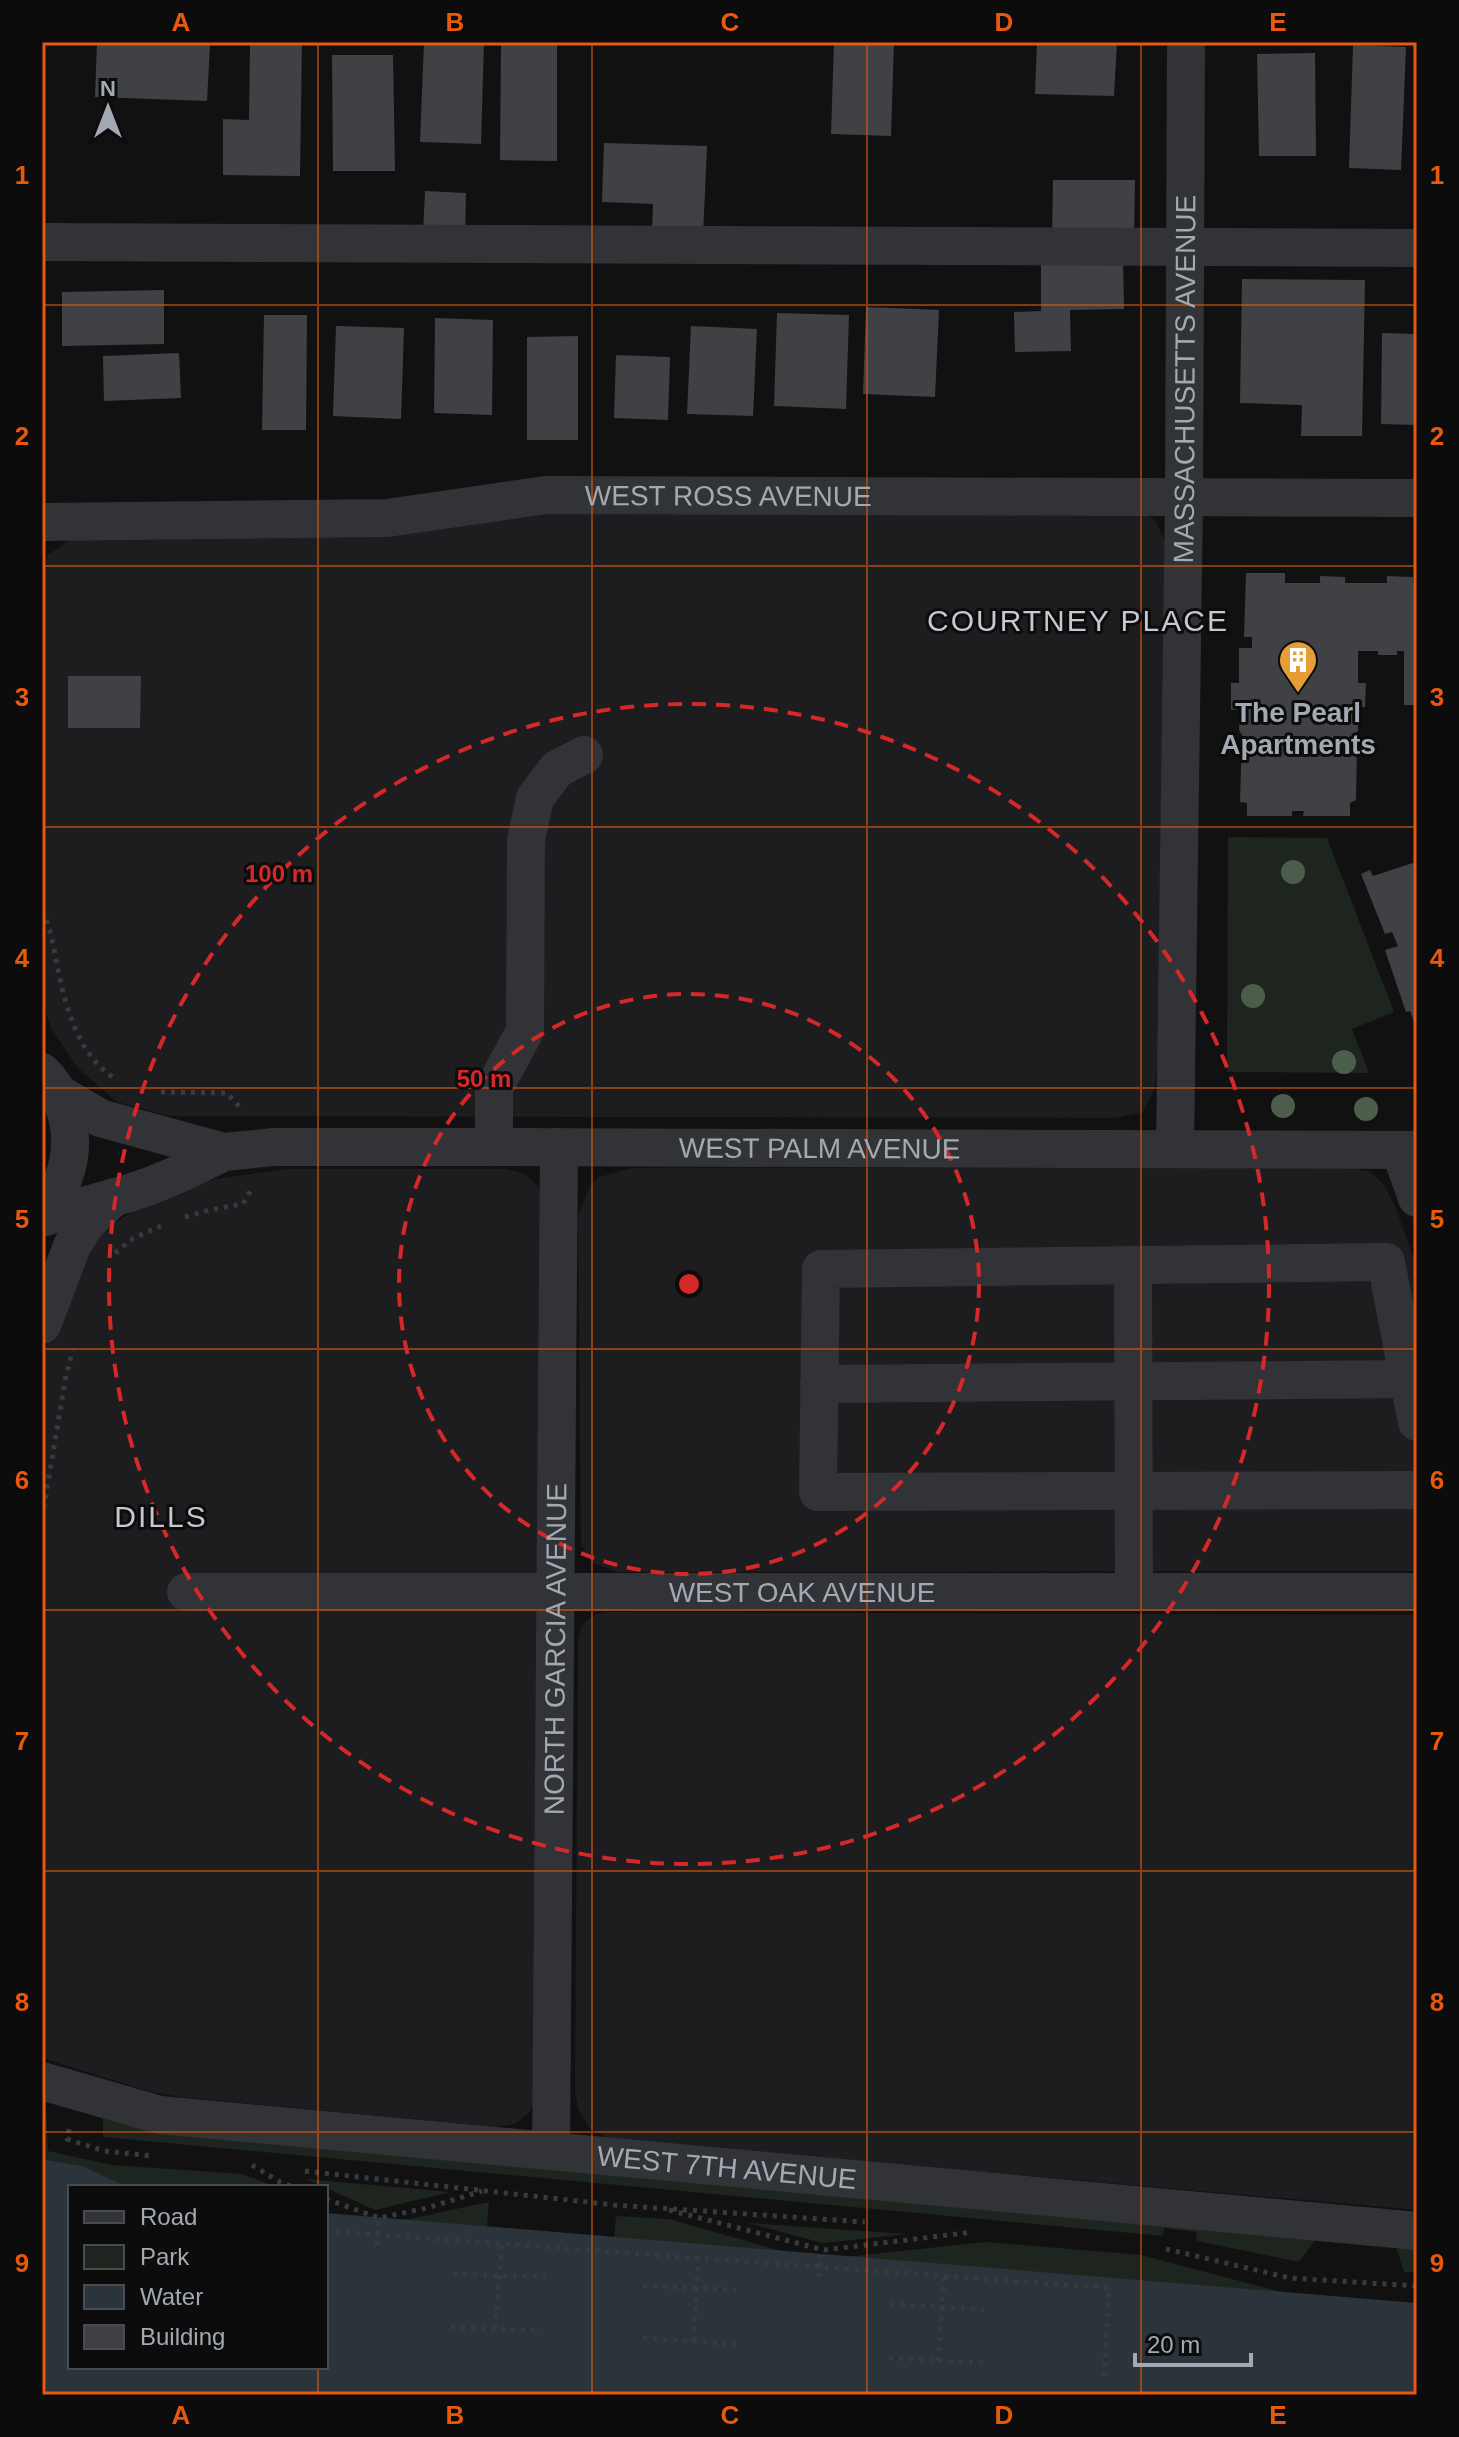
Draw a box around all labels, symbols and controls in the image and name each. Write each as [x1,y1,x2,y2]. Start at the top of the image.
text: A [172,7,191,37]
text: B [446,7,464,37]
text: C [721,7,740,37]
text: D [995,7,1013,37]
text: E [1269,7,1287,37]
north arrow [68,68,148,148]
text: N [100,76,116,101]
text: 1 [15,160,29,190]
text: 1 [1430,160,1444,190]
street label: MASSACHUSETTS AVENUE [1168,195,1201,563]
text: 2 [15,421,29,451]
text: 2 [1430,421,1444,451]
street label: WEST ROSS AVENUE [585,480,872,512]
district label: COURTNEY PLACE [927,604,1229,637]
building icon: The Pearl Apartments [1277,639,1319,694]
text: 3 [15,682,29,712]
text: 3 [1430,682,1444,712]
place label: The Pearl Apartments [1220,697,1376,760]
text: 100 m [245,860,313,887]
text: 4 [15,943,30,973]
text: 4 [1430,943,1445,973]
text: 50 m [457,1065,511,1092]
street label: WEST PALM AVENUE [679,1133,961,1165]
text: 5 [15,1204,29,1234]
text: 5 [1430,1204,1444,1234]
centre of rings [675,1270,703,1298]
text: 6 [15,1465,29,1495]
text: 6 [1430,1465,1444,1495]
street label: NORTH GARCIA AVENUE [539,1483,572,1815]
district label: DILLS [114,1500,208,1533]
street label: WEST OAK AVENUE [669,1577,935,1608]
text: 7 [15,1726,29,1756]
text: 7 [1430,1726,1444,1756]
text: 8 [15,1987,29,2017]
text: 8 [1430,1987,1444,2017]
street label: WEST 7TH AVENUE [596,2140,858,2195]
legend [68,2185,328,2369]
text: Road [140,2203,197,2230]
text: Park [140,2243,190,2270]
text: 9 [15,2248,29,2278]
text: 9 [1430,2248,1444,2278]
text: Water [140,2283,203,2310]
scale bar [1135,2317,1251,2367]
text: Building [140,2323,225,2350]
text: 20 m [1147,2331,1200,2358]
text: A [172,2400,191,2430]
text: B [446,2400,464,2430]
text: C [721,2400,740,2430]
text: D [995,2400,1013,2430]
text: E [1269,2400,1287,2430]

